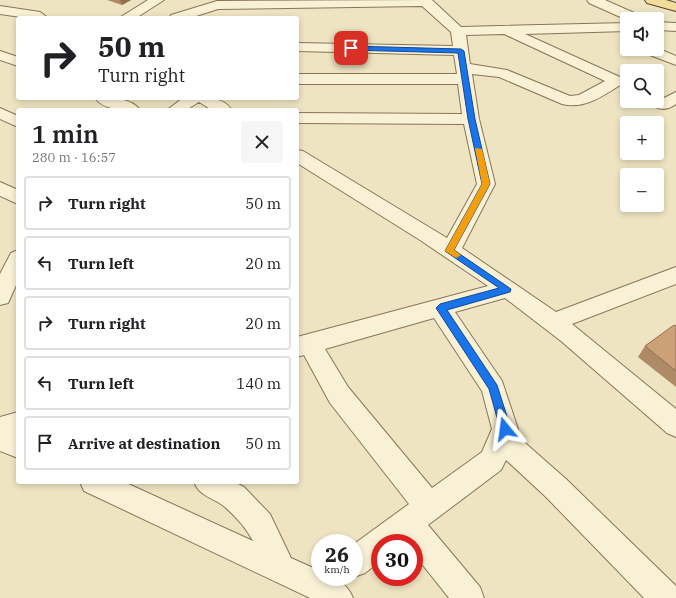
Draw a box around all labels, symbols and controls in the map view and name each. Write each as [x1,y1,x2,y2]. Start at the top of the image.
map controls [620,12,664,212]
button: sound [620,12,664,56]
text: 50 m [98,28,165,65]
pin [334,31,368,65]
icon: right [32,32,84,84]
icon: arrive [340,37,362,59]
text: Turn right [98,64,185,87]
button: search [620,64,664,108]
button: + [620,116,664,160]
text: 1 min [32,118,99,150]
button: close [241,121,283,163]
text: 280 m · 16:57 [32,149,116,166]
button: − [620,168,664,212]
icon: right [34,192,56,214]
text: Turn right [68,194,146,213]
text: 50 m [245,194,281,213]
icon: left [34,252,56,274]
text: Turn left [68,254,134,273]
text: 20 m [245,254,281,273]
icon: right [34,312,56,334]
text: Turn right [68,314,146,333]
text: 20 m [245,314,281,333]
icon: left [34,372,56,394]
text: Turn left [68,374,134,393]
text: 140 m [236,374,281,393]
position arrow [484,408,526,450]
icon: arrive [34,432,56,454]
text: Arrive at destination [68,434,220,453]
text: 50 m [245,434,281,453]
speed limit sign: 30 [371,534,423,586]
text: 26 [325,541,349,568]
text: km/h [324,563,350,576]

